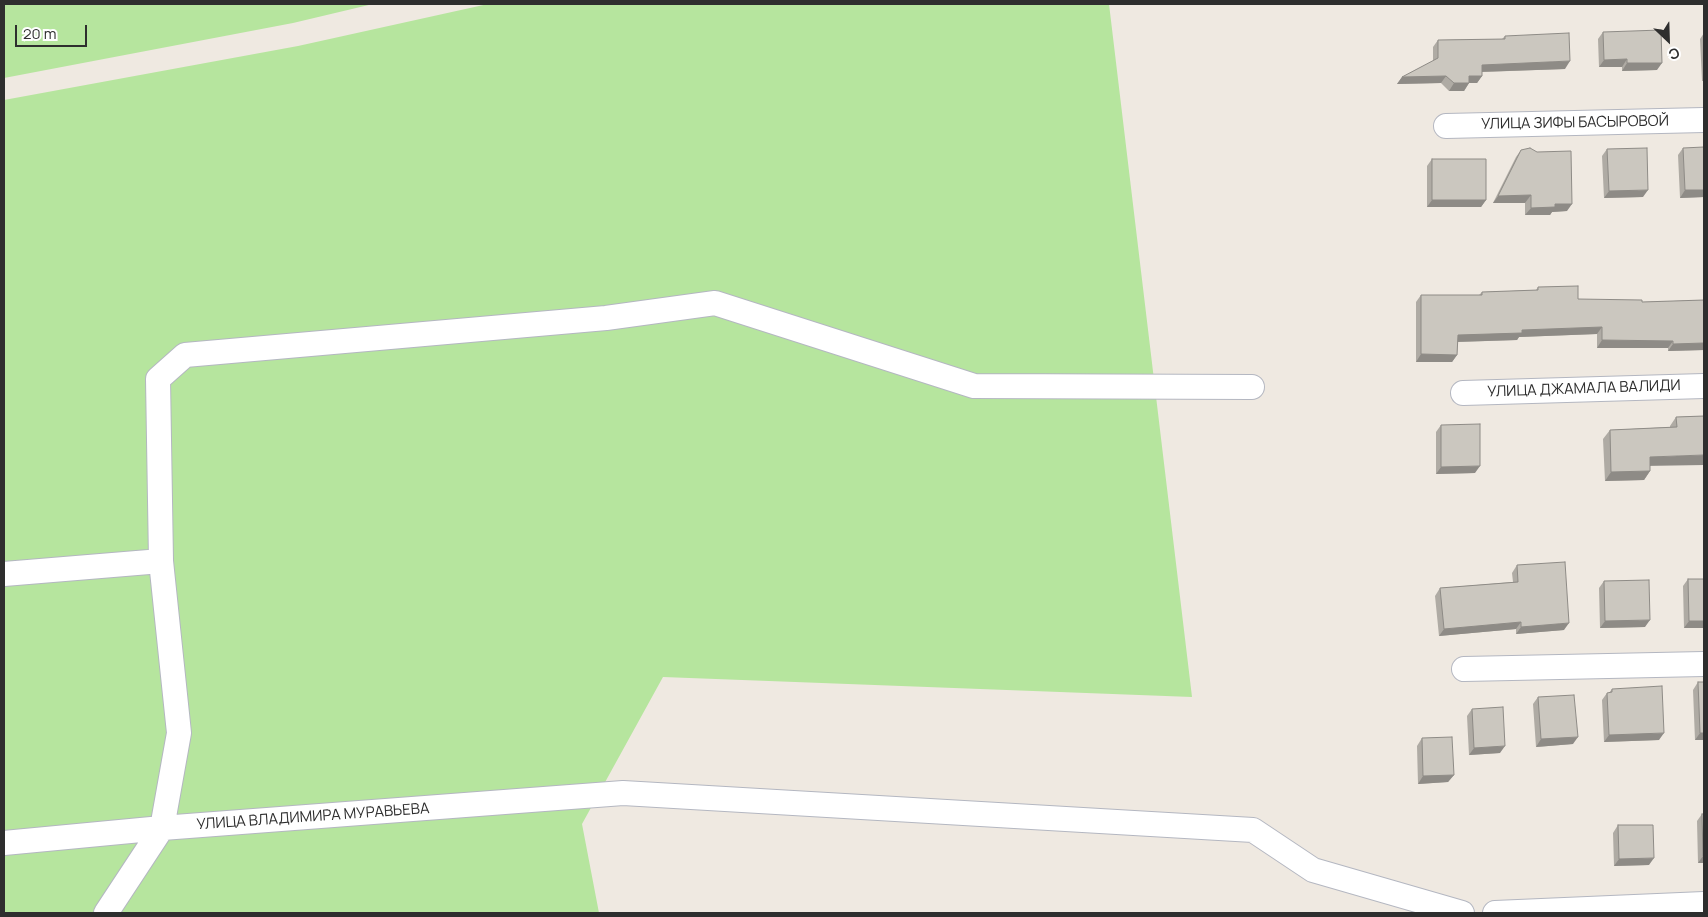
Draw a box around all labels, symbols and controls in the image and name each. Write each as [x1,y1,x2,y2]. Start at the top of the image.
scale bar [18,15,90,47]
north arrow [1643,15,1693,65]
text: 20 m [23,23,56,44]
text: С [1666,43,1683,65]
street label: УЛИЦА ЗИФЫ БАСЫРОВОЙ [1481,112,1669,134]
street label: УЛИЦА ДЖАМАЛА ВАЛИДИ [1487,377,1681,401]
street label: УЛИЦА ВЛАДИМИРА МУРАВЬЕВА [196,800,430,834]

